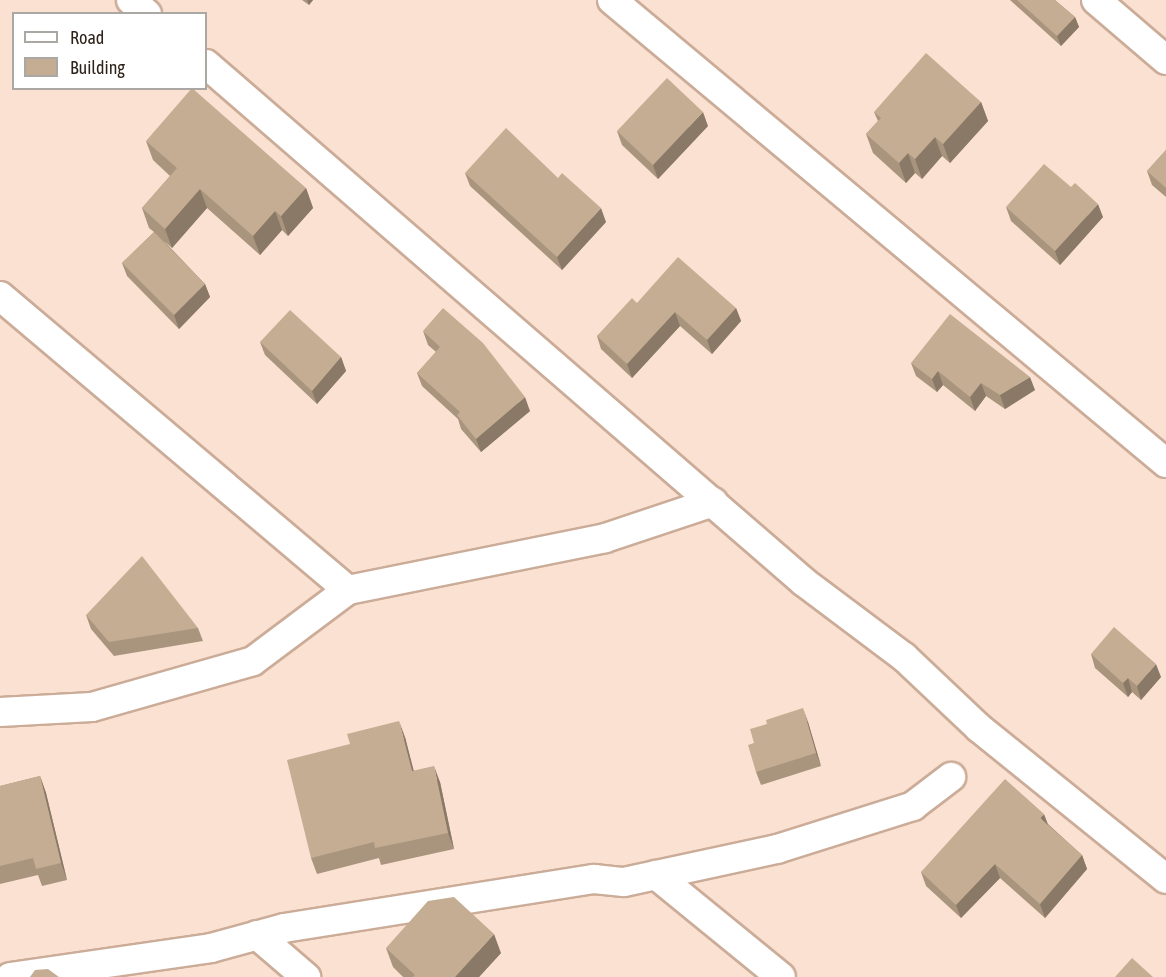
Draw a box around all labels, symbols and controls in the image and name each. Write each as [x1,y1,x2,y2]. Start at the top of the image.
legend [12,12,207,90]
text: Road [70,27,104,48]
text: Building [70,57,125,78]

